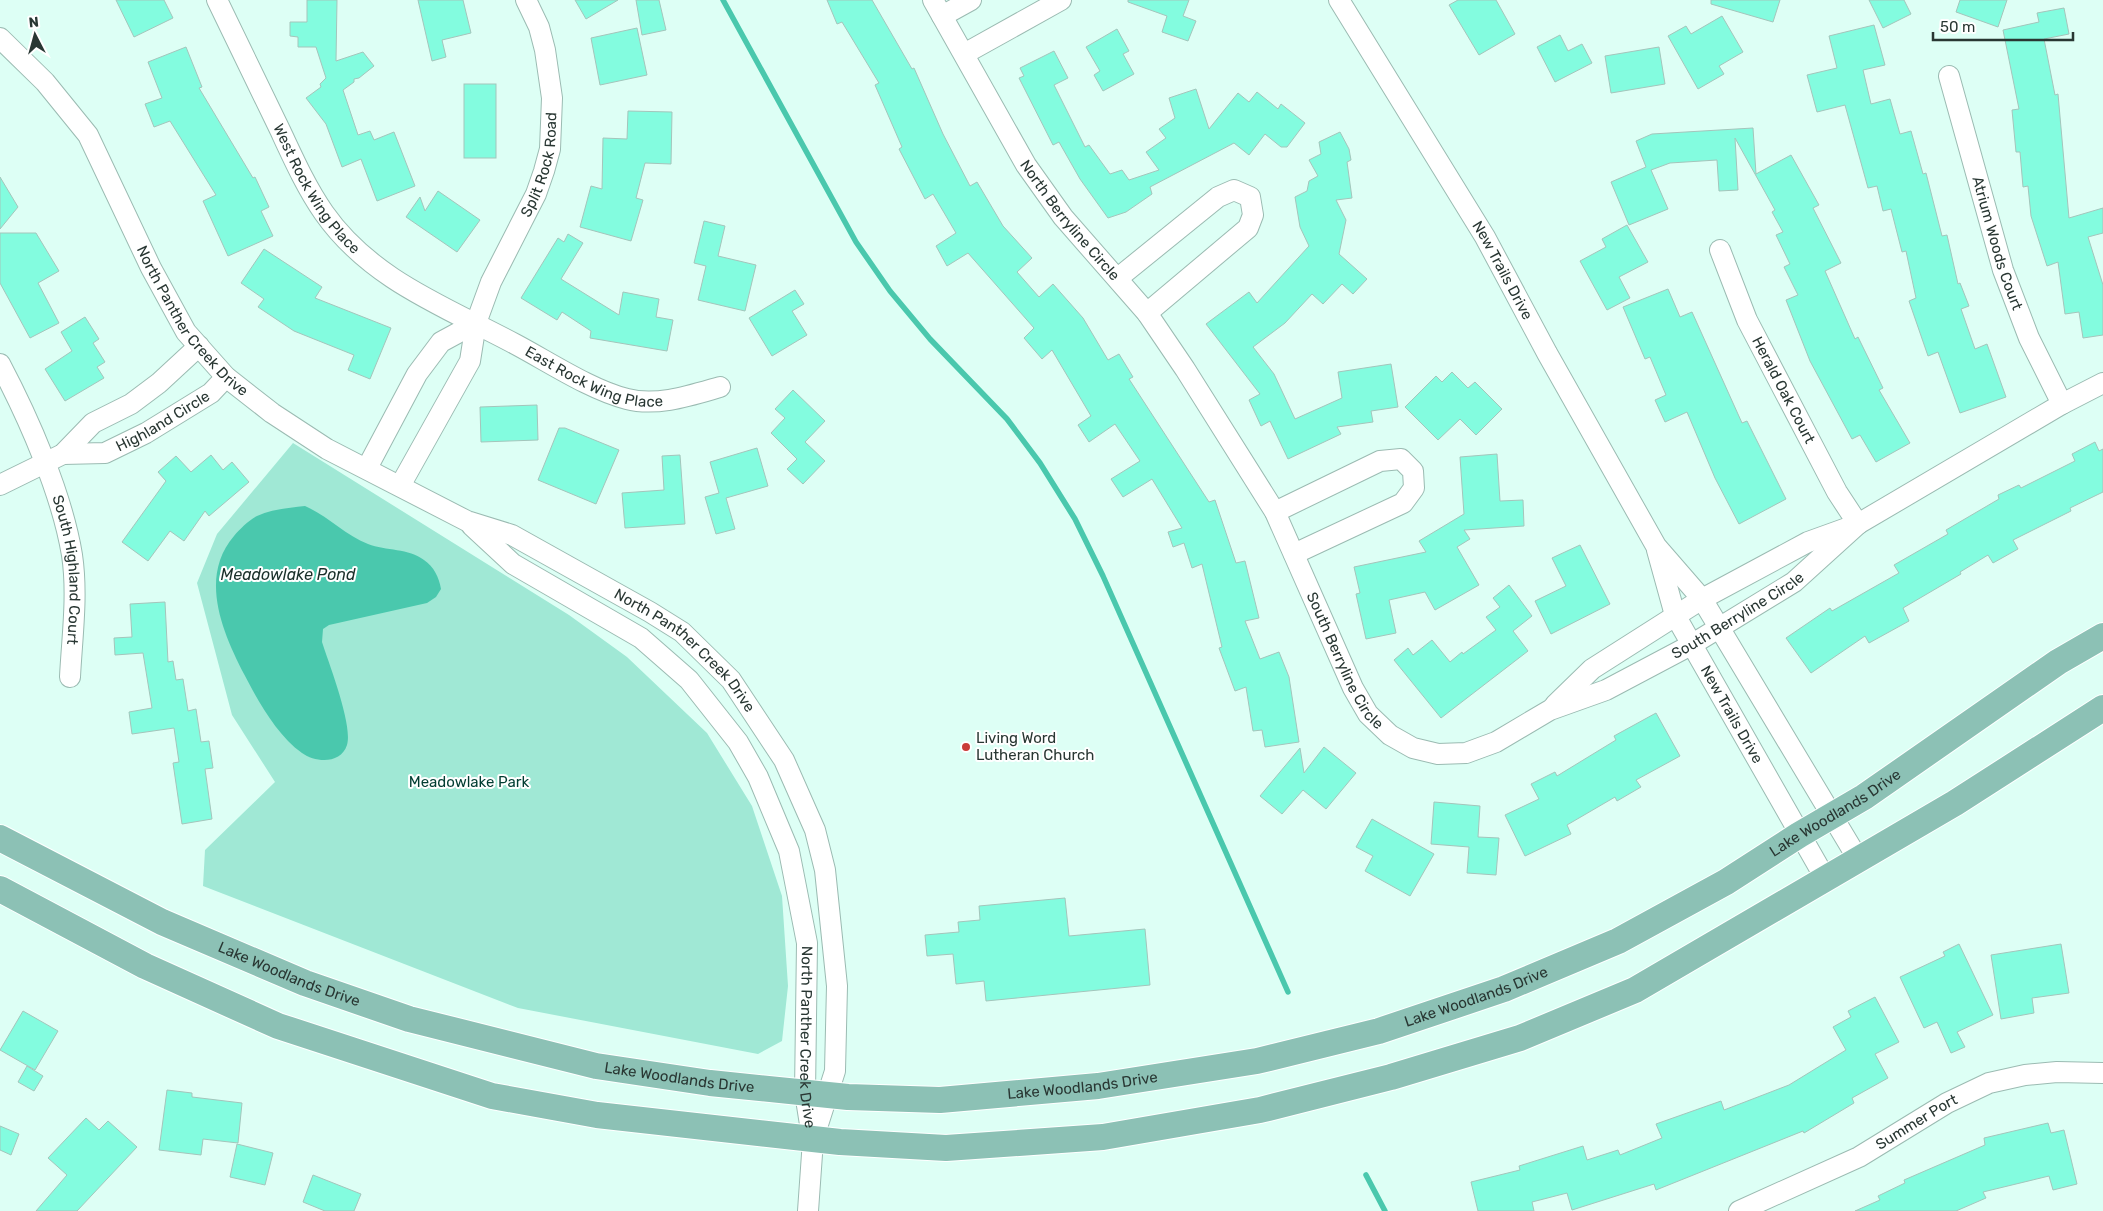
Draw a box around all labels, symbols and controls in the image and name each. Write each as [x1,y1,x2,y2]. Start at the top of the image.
north arrow [10,10,60,60]
scale bar [1933,10,2073,42]
text: N [28,14,40,32]
text: 50 m [1940,18,1975,36]
street label: Split Rock Road [517,112,560,220]
street label: West Rock Wing Place [269,121,364,258]
street label: North Berryline Circle [1016,156,1123,284]
street label: Atrium Woods Court [1968,174,2027,313]
street label: New Trails Drive [1468,218,1537,323]
street label: North Panther Creek Drive [133,243,252,400]
street label: Herald Oak Court [1748,333,1819,447]
street label: East Rock Wing Place [522,342,664,411]
street label: Highland Circle [113,387,213,455]
street label: South Highland Court [48,493,84,645]
water label: Meadowlake Pond [220,565,356,584]
street label: South Berryline Circle [1668,568,1808,663]
street label: North Panther Creek Drive [611,585,759,716]
street label: South Berryline Circle [1303,589,1387,733]
street label: New Trails Drive [1697,662,1767,767]
place label: Living Word Lutheran Church [976,729,1094,764]
marker: Living Word Lutheran Church [960,741,972,753]
street label: Lake Woodlands Drive [1766,765,1904,861]
park label: Meadowlake Park [409,773,530,791]
street label: Lake Woodlands Drive [215,938,362,1010]
street label: North Panther Creek Drive [796,946,819,1129]
street label: Lake Woodlands Drive [1402,963,1551,1031]
street label: Lake Woodlands Drive [603,1058,755,1096]
street label: Lake Woodlands Drive [1006,1068,1159,1103]
street label: Summer Port [1872,1090,1960,1154]

